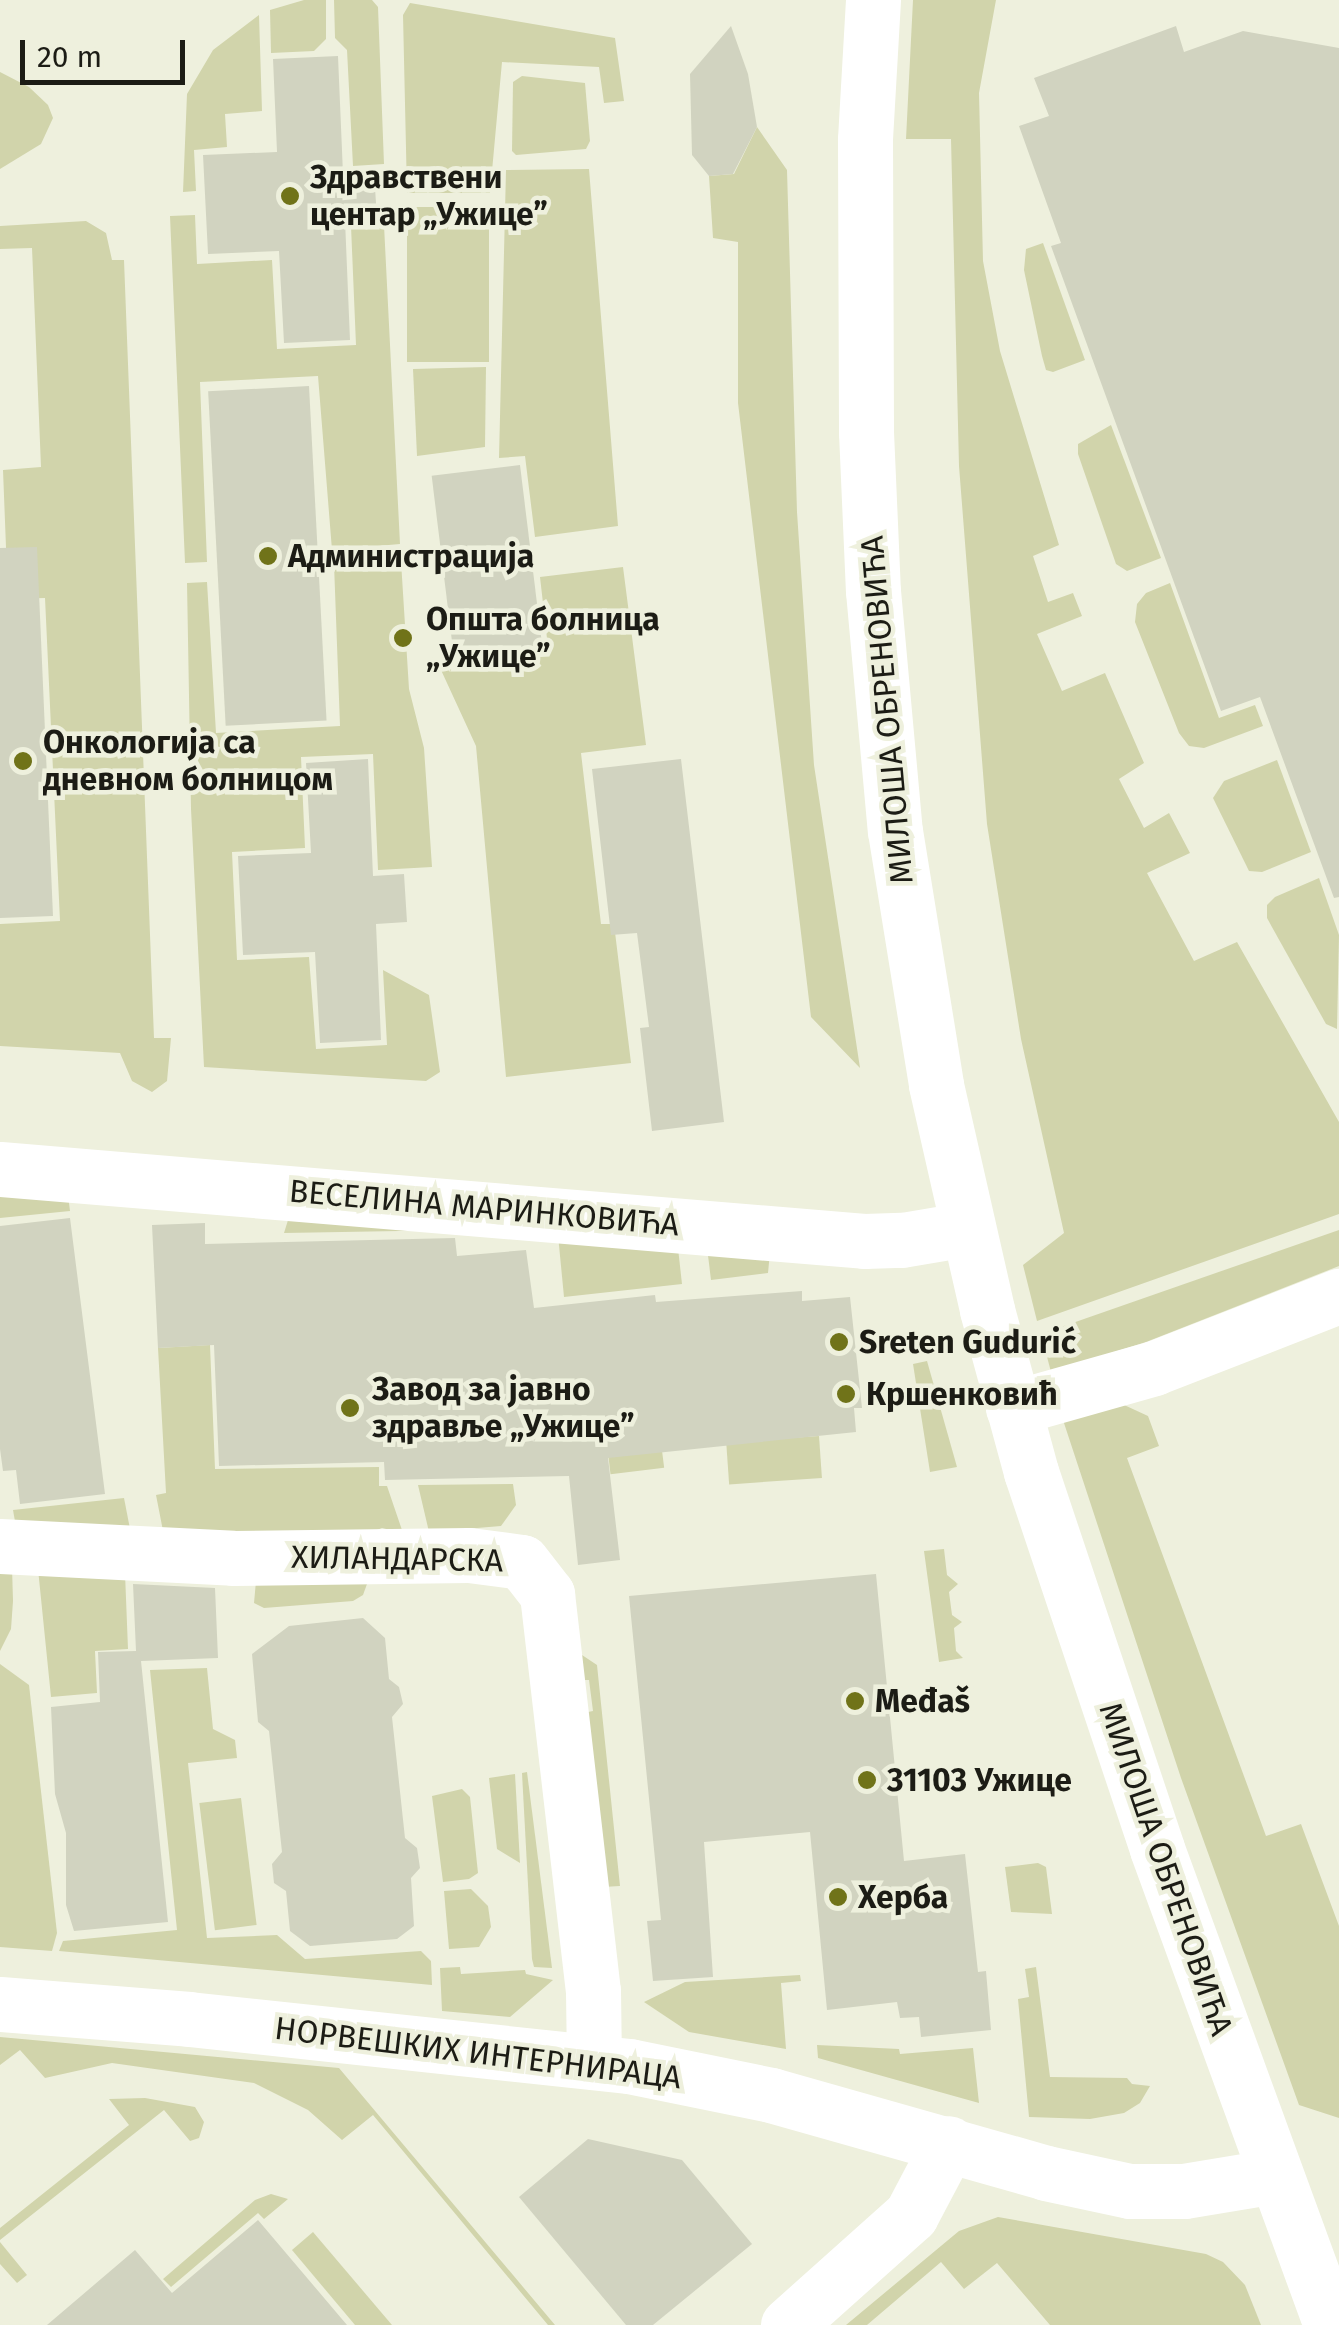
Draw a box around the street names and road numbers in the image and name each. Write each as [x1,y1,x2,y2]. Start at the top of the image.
street label: МИЛОША ОБРЕНОВИЋА [853,534,921,886]
street label: ВЕСЕЛИНА МАРИНКОВИЋА [287,1172,681,1244]
street label: ХИЛАНДАРСКА [291,1538,503,1580]
street label: МИЛОША ОБРЕНОВИЋА [1091,1698,1241,2040]
street label: НОРВЕШКИХ ИНТЕРНИРАЦА [273,2009,683,2097]

